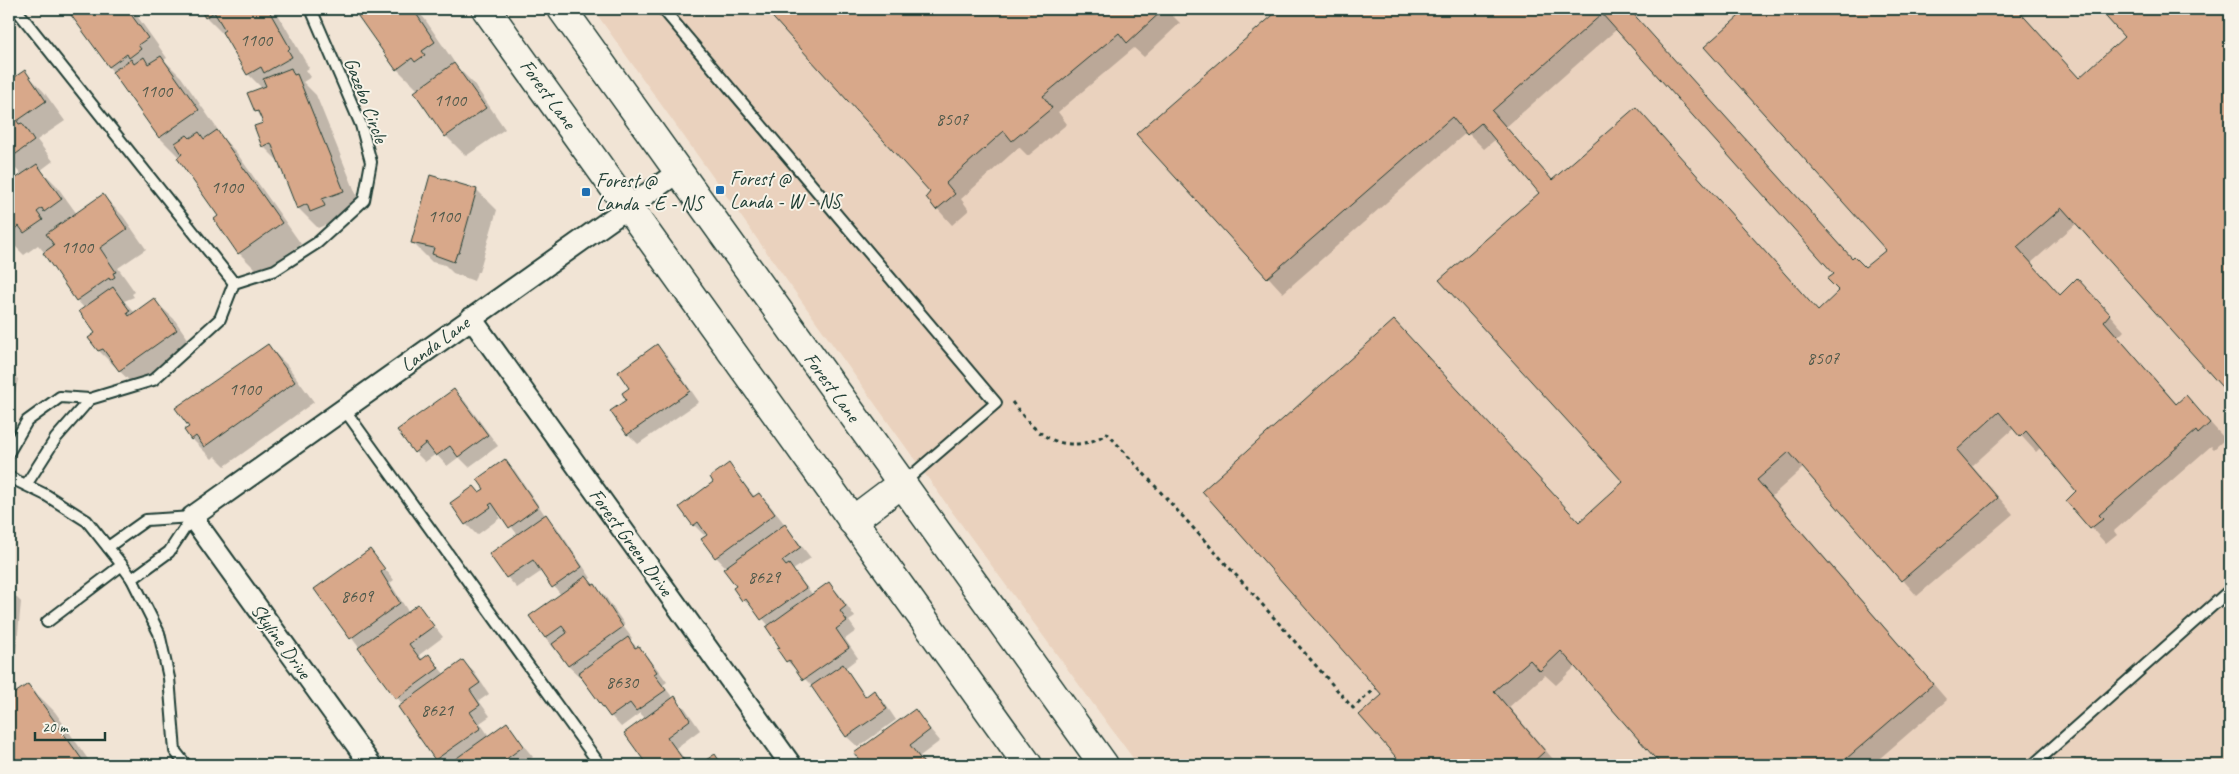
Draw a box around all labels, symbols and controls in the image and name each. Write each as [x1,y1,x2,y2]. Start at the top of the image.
house number: 1100 [240,29,274,51]
street label: Gazebo Circle [338,54,394,148]
street label: Forest Lane [514,54,582,135]
house number: 1100 [140,80,174,102]
house number: 1100 [434,89,468,111]
house number: 8507 [936,108,969,130]
place label: Forest @ Landa - W - NS [730,166,843,214]
place label: Forest @ Landa - E - NS [596,168,705,216]
house number: 1100 [211,176,245,198]
marker: Forest @ Landa - W - NS [714,184,726,196]
marker: Forest @ Landa - E - NS [580,186,592,198]
house number: 1100 [428,205,462,227]
house number: 1100 [61,236,95,258]
street label: Landa Lane [396,310,476,377]
street label: Forest Lane [798,347,866,428]
house number: 8507 [1807,347,1840,369]
house number: 1100 [229,378,263,400]
street label: Forest Green Drive [584,483,679,602]
house number: 8629 [748,566,782,588]
house number: 8609 [341,585,375,607]
street label: Skyline Drive [245,598,318,685]
house number: 8630 [606,671,640,693]
house number: 8621 [421,699,454,721]
scale bar [35,709,105,741]
text: 20 m [42,718,69,737]

